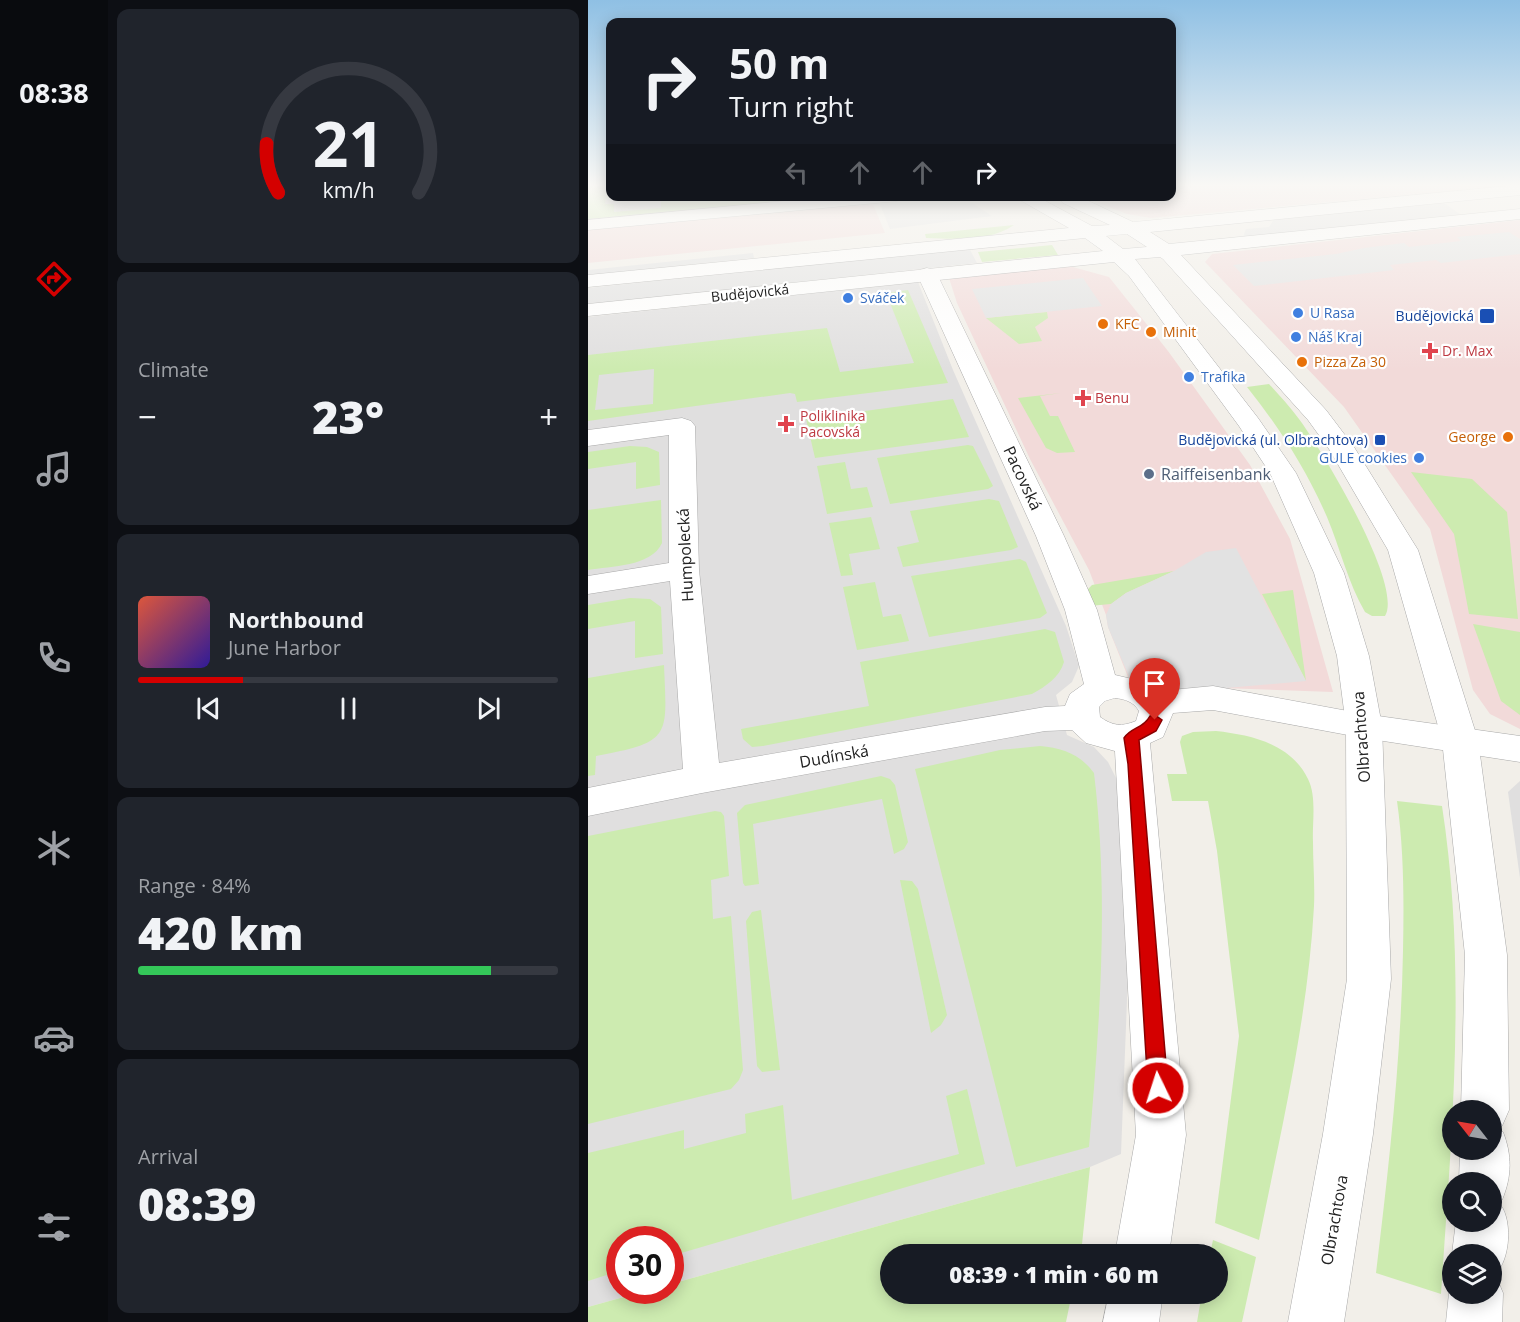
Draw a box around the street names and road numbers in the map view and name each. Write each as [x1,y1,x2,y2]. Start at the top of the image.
street label: Budějovická [710,279,790,306]
street label: Pacovská [999,442,1047,514]
street label: Humpolecká [672,508,698,602]
street label: Olbrachtova [1347,691,1375,783]
street label: Dudínská [798,739,870,773]
street label: Olbrachtova [1315,1173,1353,1267]

